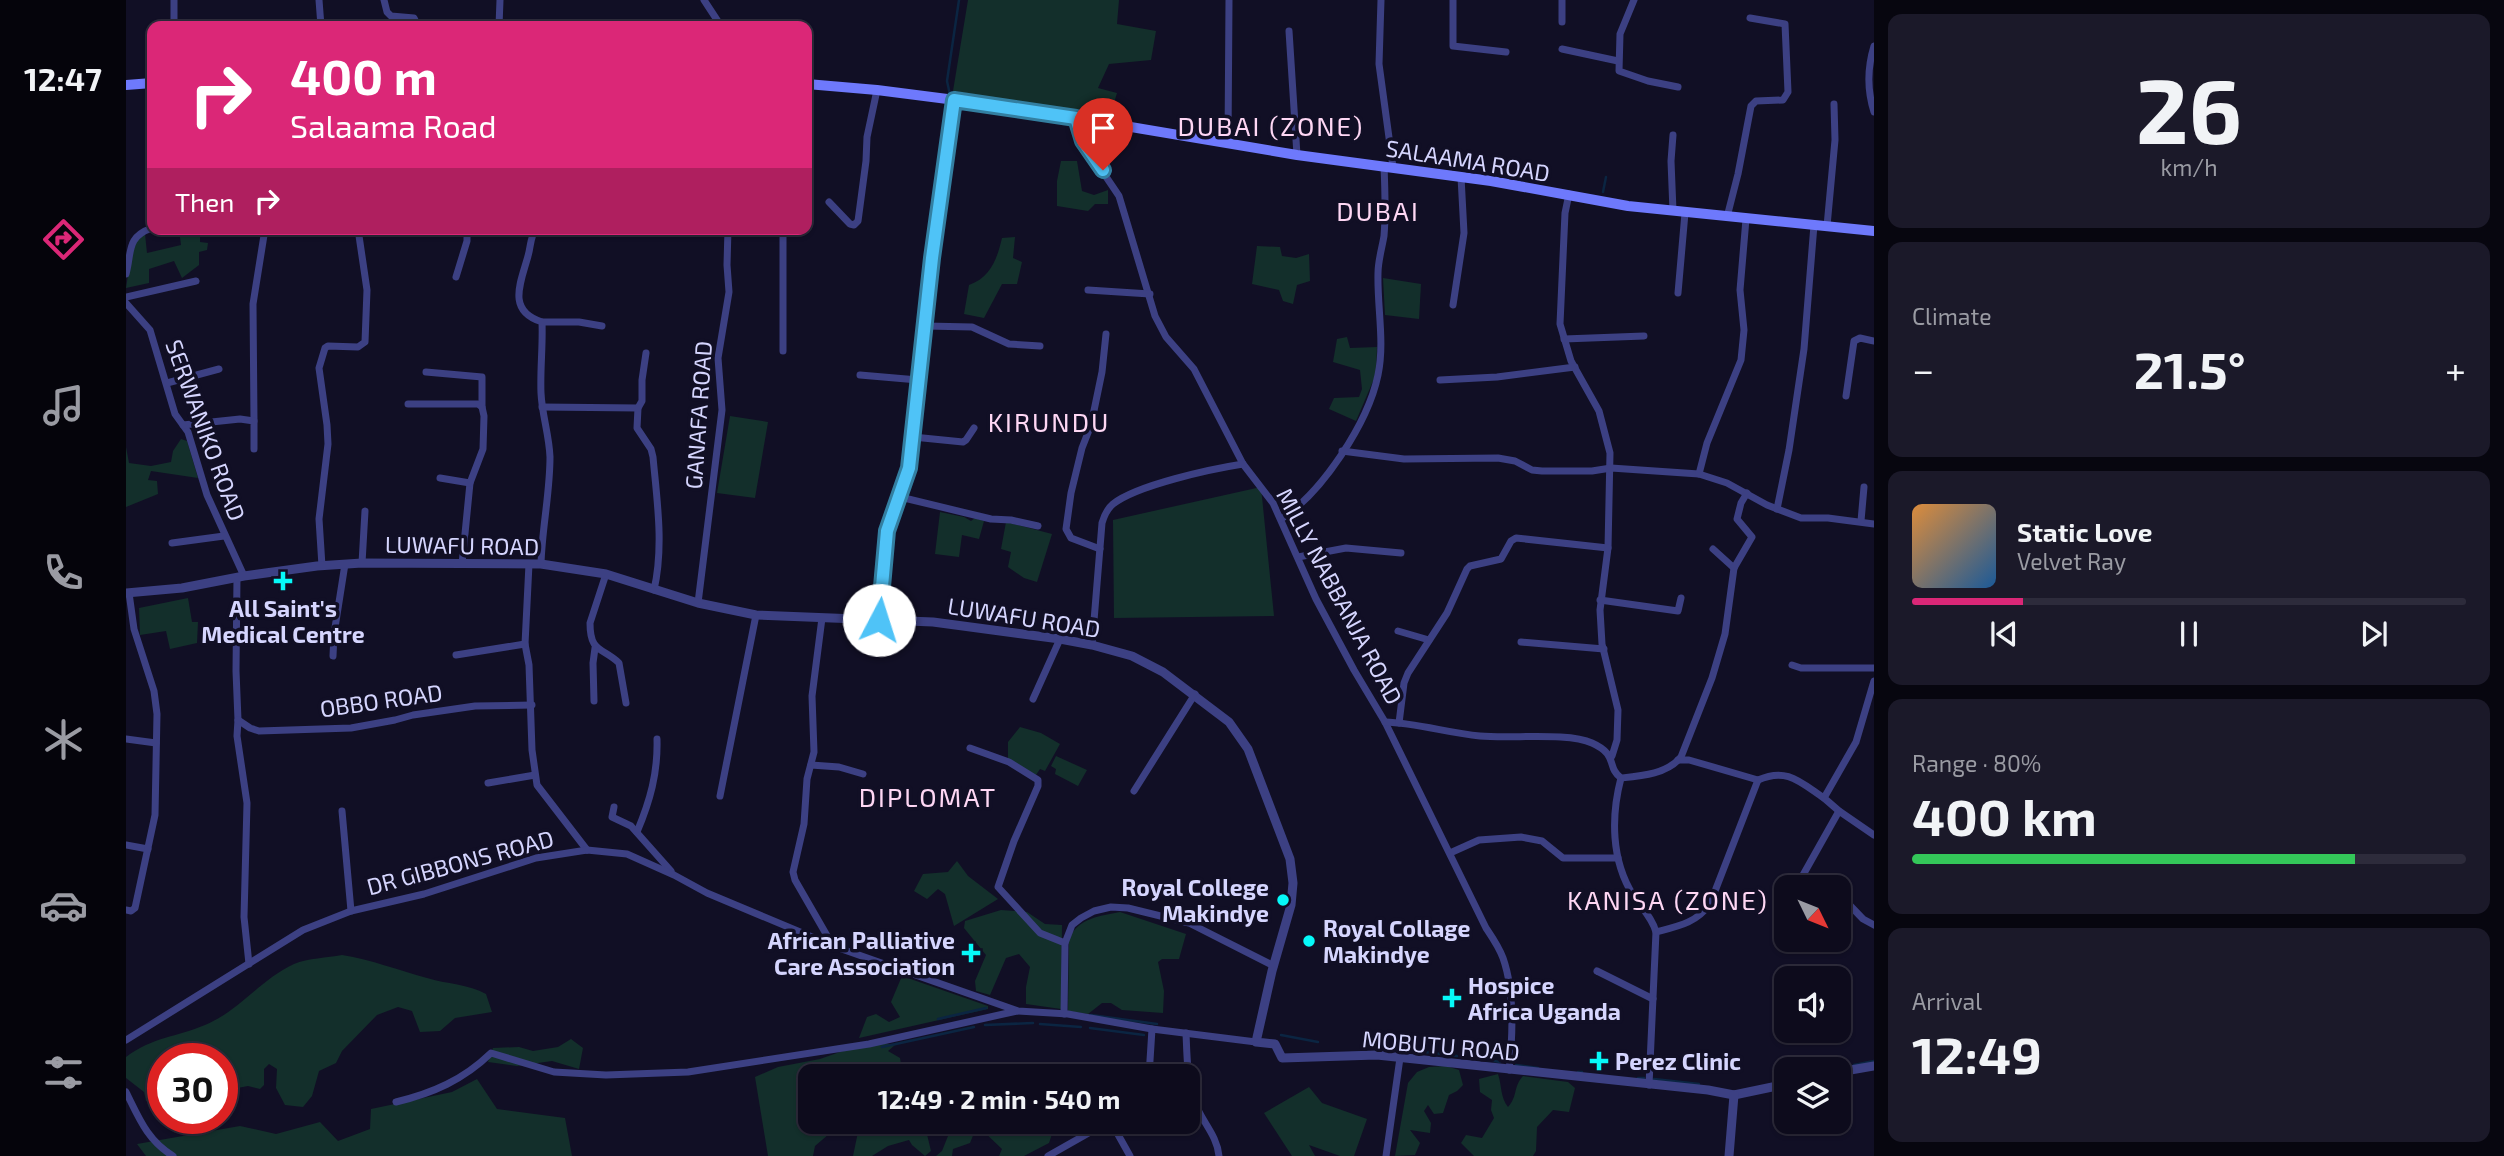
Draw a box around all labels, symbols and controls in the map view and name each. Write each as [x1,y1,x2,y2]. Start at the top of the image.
text: 400 m [290,46,437,105]
icon: right [175,49,266,140]
text: 26 [2136,53,2242,162]
text: 12:47 [24,59,102,97]
pin [1073,98,1133,170]
text: Salaama Road [290,106,497,144]
icon: arrive [1084,109,1122,147]
district label: DUBAI (ZONE) [1178,110,1364,141]
street label: SALAAMA ROAD [1384,133,1552,187]
text: km/h [2160,153,2218,181]
icon: right [248,182,286,220]
text: Then [175,186,234,217]
district label: DUBAI [1336,195,1420,226]
icon: directions [39,215,88,264]
text: Climate [1912,302,1992,330]
street label: SERWANIKO ROAD [160,336,252,524]
text: 21.5° [2134,337,2246,399]
street label: GANAFA ROAD [679,340,717,490]
text: − [1912,346,1934,392]
text: + [2445,346,2466,392]
icon: music [39,381,88,430]
district label: KIRUNDU [988,406,1110,437]
street label: MILLY NABBANJA ROAD [1271,483,1409,709]
text: Static Love [2017,516,2153,547]
street label: LUWAFU ROAD [385,530,539,560]
text: Velvet Ray [2017,547,2126,575]
icon: phone [39,548,88,597]
marker: All Saint's Medical Centre [273,571,293,591]
position arrow [842,583,916,657]
street label: LUWAFU ROAD [946,591,1102,643]
place label: All Saint's Medical Centre [201,594,365,648]
icon: previous [1985,615,2023,653]
icon: pause [2170,615,2208,653]
icon: next [2355,615,2393,653]
street label: OBBO ROAD [318,678,444,722]
icon: climate [39,715,88,764]
text: Range · 80% [1912,749,2041,777]
district label: DIPLOMAT [859,781,997,812]
text: 400 km [1912,784,2097,846]
street label: DR GIBBONS ROAD [364,824,556,900]
place label: Royal College Makindye [1122,873,1269,927]
north arrow [1774,875,1852,952]
map controls [1774,875,1851,1134]
icon: car [39,881,88,930]
district label: KANISA (ZONE) [1567,884,1769,915]
marker: Royal College Makindye [1275,892,1291,908]
place label: Royal Collage Makindye [1323,914,1471,968]
place label: African Palliative Care Association [768,926,955,980]
marker: Royal Collage Makindye [1301,933,1317,949]
marker: African Palliative Care Association [961,943,981,963]
button: sound [1774,966,1851,1043]
place label: Hospice Africa Uganda [1468,971,1621,1025]
text: Arrival [1912,987,1982,1015]
marker: Hospice Africa Uganda [1442,988,1462,1008]
text: 12:49 [1912,1022,2042,1084]
street label: MOBUTU ROAD [1361,1024,1521,1066]
speed limit sign: 30 [147,1043,238,1134]
place label: Perez Clinic [1615,1047,1741,1075]
icon: filters [39,1048,88,1097]
marker: Perez Clinic [1589,1051,1609,1071]
button: layers [1774,1057,1851,1134]
text: 12:49 · 2 min · 540 m [878,1083,1120,1114]

